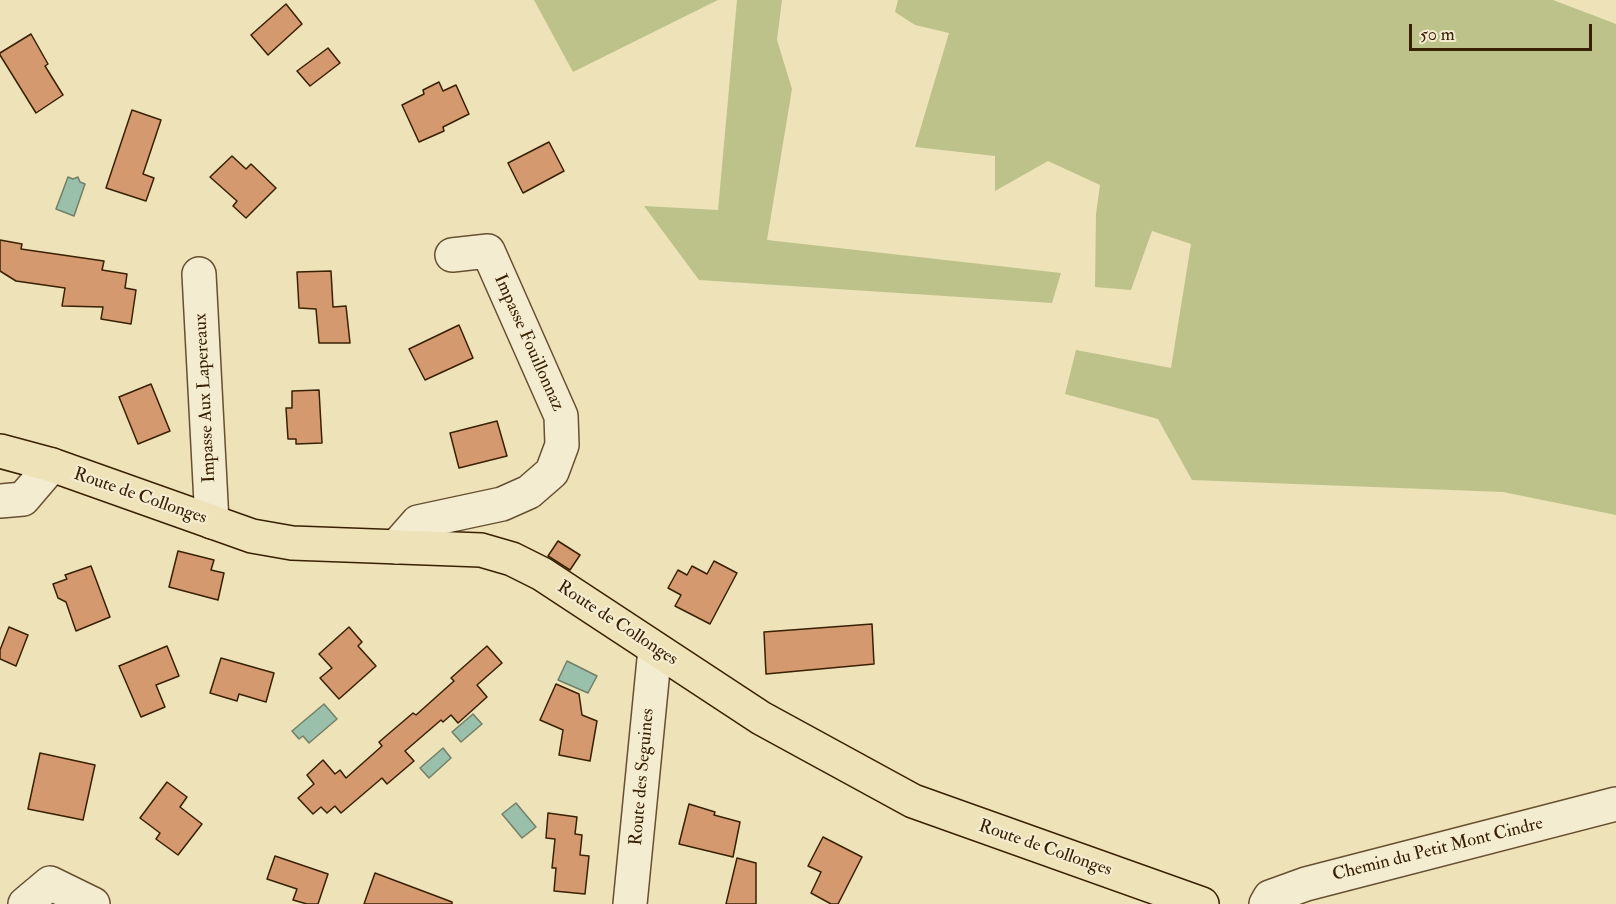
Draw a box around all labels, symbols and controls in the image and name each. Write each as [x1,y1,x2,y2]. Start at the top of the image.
scale bar [1412,12,1595,50]
text: 50 m [1420,23,1455,46]
street label: Impasse Fouillonnaz [488,271,568,415]
street label: Impasse Aux Lapereaux [191,313,221,483]
street label: Route de Collonges [71,464,209,530]
street label: Route de Collonges [553,577,681,671]
street label: Route des Seguines [626,707,660,847]
street label: Chemin du Petit Mont Cindre [1330,813,1546,887]
street label: Route de Collonges [976,816,1114,882]

